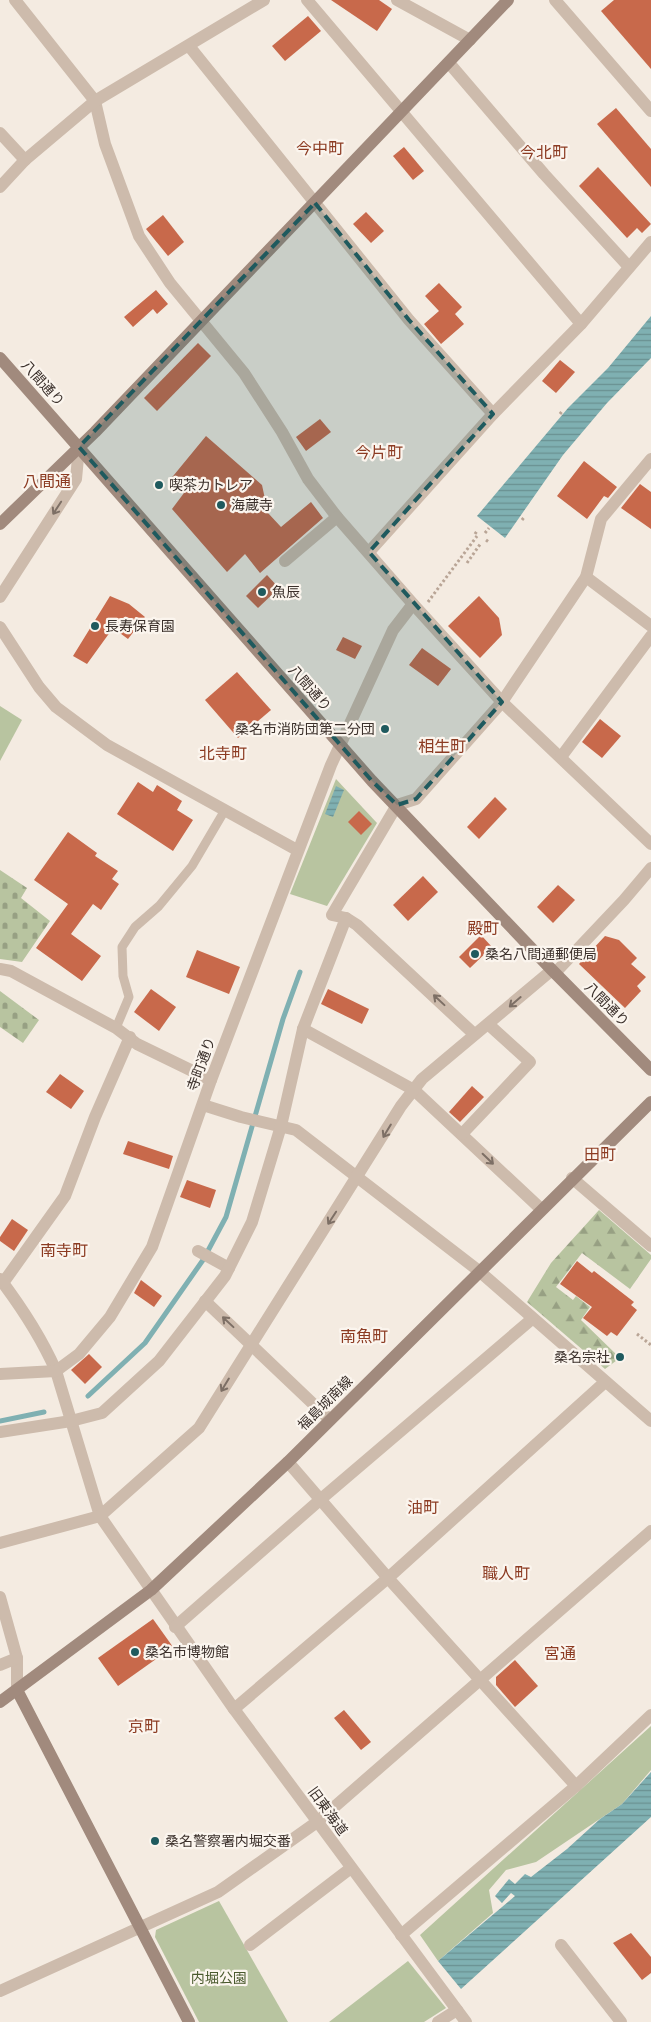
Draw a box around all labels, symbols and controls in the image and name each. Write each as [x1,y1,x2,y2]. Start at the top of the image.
district label: 今中町 [296,138,344,158]
district label: 今北町 [520,142,568,162]
street label: 八間通り [18,356,68,409]
district label: 今片町 [355,442,403,462]
district label: 八間通 [23,471,71,491]
place label: 喫茶カトレア [169,476,253,493]
marker: 喫茶カトレア [153,479,165,491]
place label: 海蔵寺 [231,496,273,513]
marker: 海蔵寺 [215,499,227,511]
one-way arrow [52,501,63,515]
place label: 魚辰 [272,583,300,600]
marker: 魚辰 [256,586,268,598]
place label: 長寿保育園 [105,617,175,634]
marker: 長寿保育園 [89,620,101,632]
street label: 八間通り [286,661,335,714]
place label: 桑名市消防団第二分団 [235,720,375,737]
marker: 桑名市消防団第二分団 [379,723,391,735]
district label: 相生町 [418,736,466,756]
district label: 北寺町 [199,743,247,763]
district label: 殿町 [467,918,499,938]
place label: 桑名八間通郵便局 [485,945,597,962]
marker: 桑名八間通郵便局 [469,948,481,960]
street label: 八間通り [582,978,633,1029]
one-way arrow [432,994,445,1006]
one-way arrow [509,996,522,1007]
street label: 寺町通り [183,1035,218,1093]
one-way arrow [381,1123,391,1137]
district label: 田町 [584,1144,616,1164]
one-way arrow [482,1153,494,1165]
one-way arrow [327,1210,337,1224]
district label: 南寺町 [40,1240,88,1260]
one-way arrow [221,1316,234,1328]
district label: 南魚町 [340,1326,388,1346]
place label: 桑名宗社 [554,1348,610,1365]
marker: 桑名宗社 [614,1351,626,1363]
street label: 福島城南線 [294,1372,355,1433]
one-way arrow [219,1378,229,1392]
district label: 油町 [407,1497,439,1517]
district label: 職人町 [482,1563,530,1583]
place label: 桑名市博物館 [145,1643,229,1660]
district label: 宮通 [544,1643,576,1663]
marker: 桑名市博物館 [129,1646,141,1658]
district label: 京町 [128,1716,160,1736]
street label: 旧東海道 [305,1783,352,1838]
place label: 桑名警察署内堀交番 [165,1832,291,1849]
marker: 桑名警察署内堀交番 [149,1835,161,1847]
park label: 内堀公園 [191,1969,247,1986]

